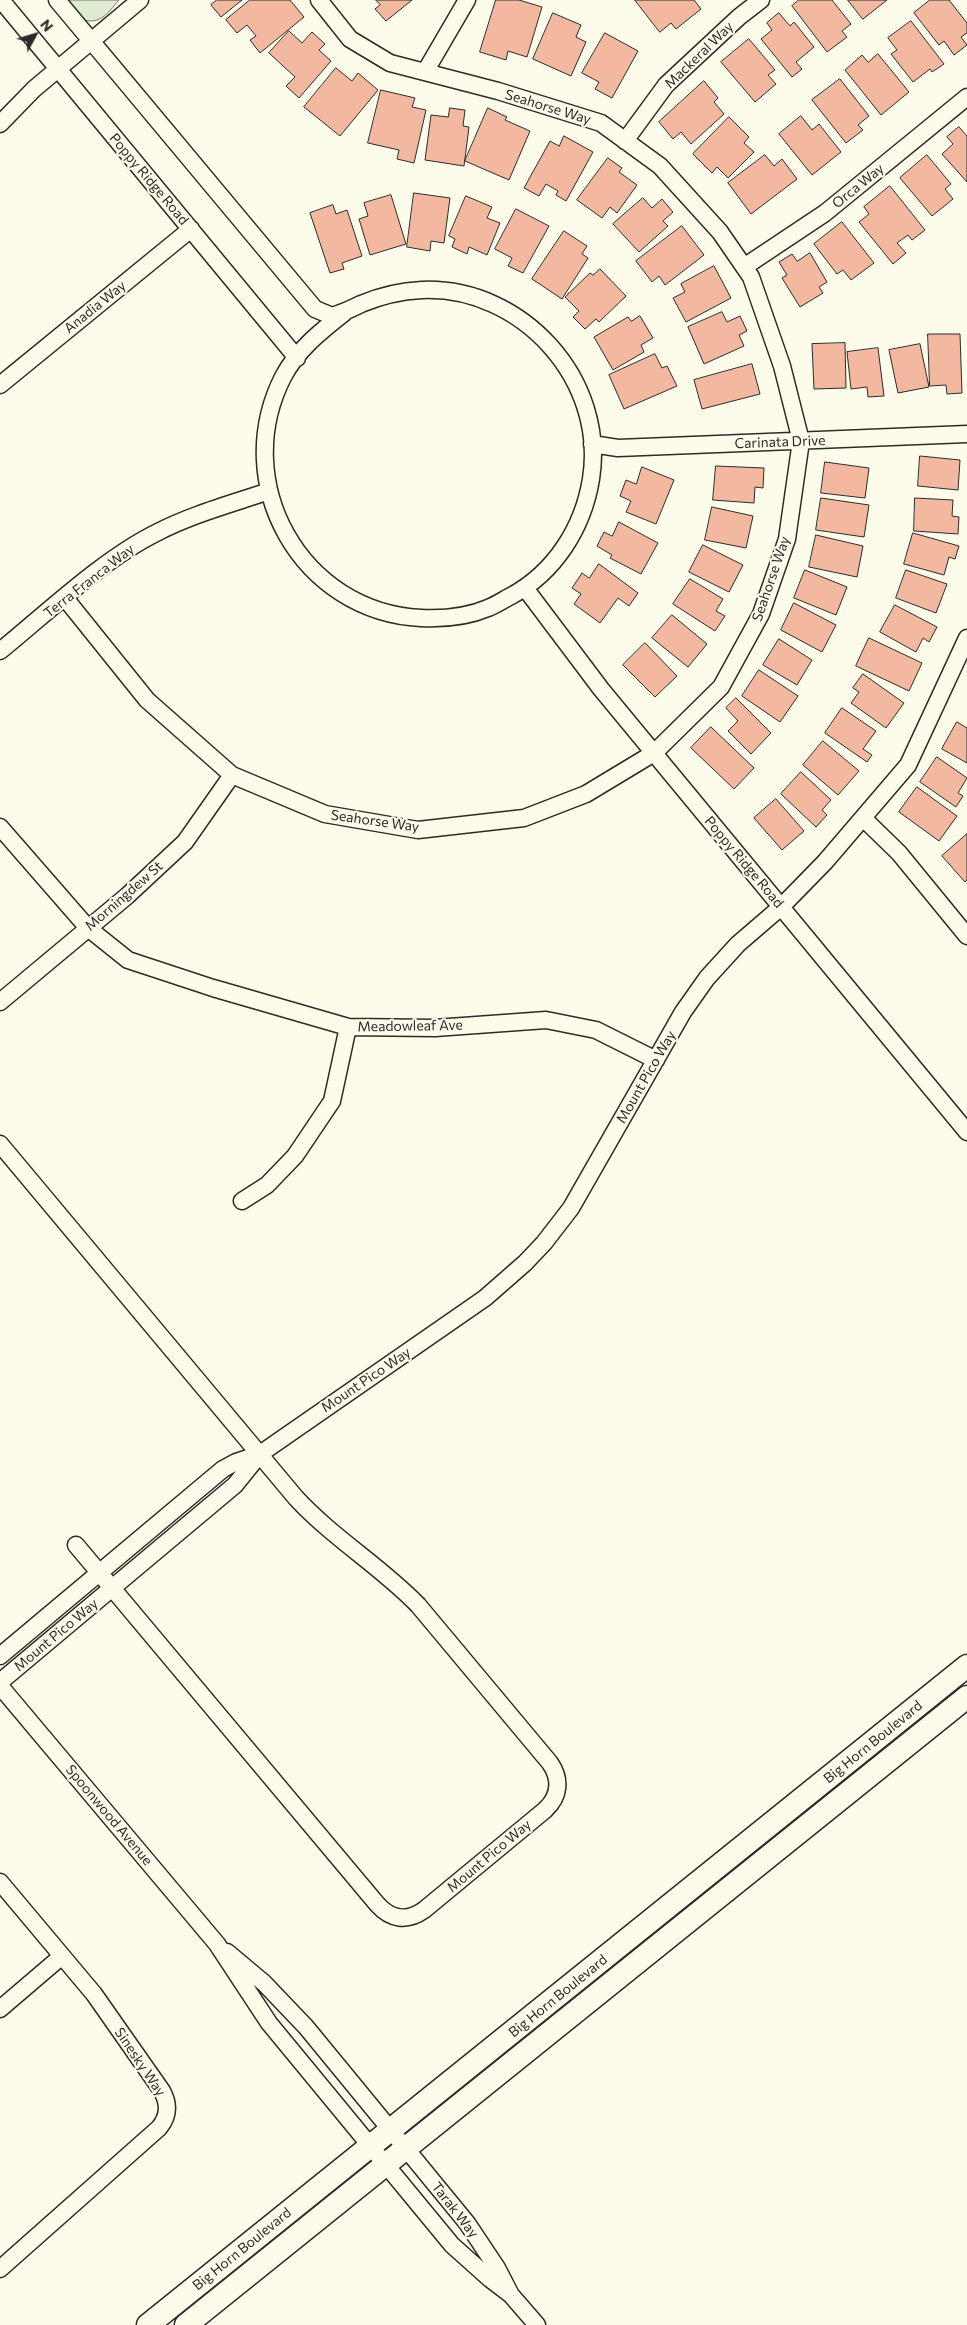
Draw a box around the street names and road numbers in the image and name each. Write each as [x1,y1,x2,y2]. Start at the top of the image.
street label: Mackeral Way [661,18,737,92]
street label: Seahorse Way [503,86,593,128]
street label: Poppy Ridge Road [106,130,192,228]
street label: Orca Way [829,160,887,212]
street label: Anadia Way [61,277,129,337]
street label: Carinata Drive [734,432,826,452]
street label: Seahorse Way [749,534,793,624]
street label: Terra Franca Way [41,541,137,621]
street label: Seahorse Way [330,806,420,836]
street label: Poppy Ridge Road [701,813,787,911]
street label: Morningdew St [82,858,166,934]
street label: Meadowleaf Ave [357,1017,463,1035]
street label: Mount Pico Way [613,1028,679,1126]
street label: Mount Pico Way [318,1344,414,1416]
street label: Mount Pico Way [11,1595,101,1675]
street label: Big Horn Boulevard [820,1697,926,1787]
street label: Spoonwood Avenue [62,1761,156,1869]
street label: Mount Pico Way [444,1816,534,1896]
street label: Big Horn Boulevard [505,1951,611,2041]
street label: Sinesky Way [111,2025,169,2099]
street label: Tarak Way [428,2179,482,2241]
street label: Big Horn Boulevard [189,2204,295,2294]

